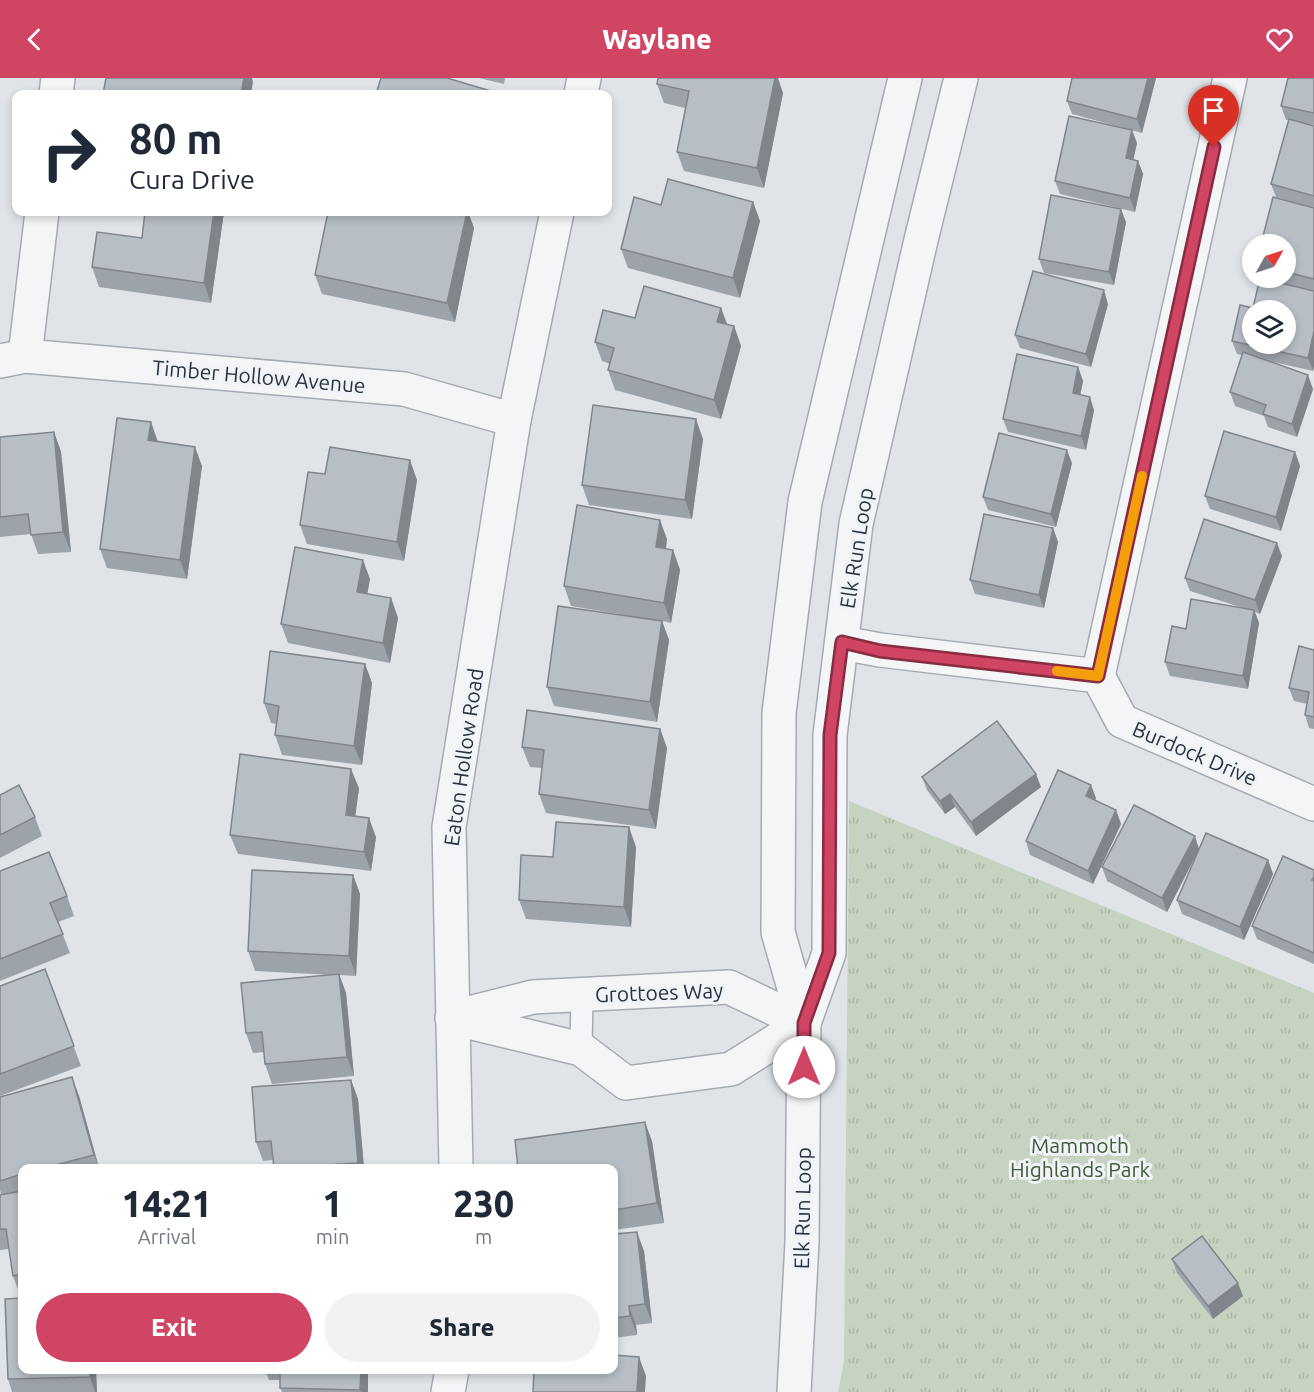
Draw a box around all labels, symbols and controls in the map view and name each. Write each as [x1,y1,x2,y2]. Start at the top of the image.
icon: back [18,23,51,56]
icon: heart [1263,23,1296,56]
text: Waylane [602,24,712,54]
pin [1188,85,1239,147]
icon: arrive [1197,94,1230,127]
icon: right [30,114,108,192]
text: 80 m [129,115,223,162]
text: Cura Drive [129,164,255,194]
north arrow [1242,234,1296,288]
map controls [1242,234,1296,354]
button: layers [1242,300,1296,354]
street label: Timber Hollow Avenue [151,355,367,397]
street label: Elk Run Loop [835,486,877,610]
street label: Eaton Hollow Road [439,666,487,848]
street label: Burdock Drive [1129,716,1261,790]
street label: Grottoes Way [594,978,724,1006]
position arrow [772,1035,836,1099]
park label: Mammoth Highlands Park [1010,1133,1150,1181]
street label: Elk Run Loop [789,1147,815,1269]
text: 14:21 [122,1183,212,1224]
text: 1 [322,1183,343,1224]
text: 230 [453,1183,514,1224]
text: Arrival [138,1225,196,1248]
text: min [316,1225,349,1248]
text: m [475,1225,492,1248]
button: Exit [36,1293,312,1362]
button: Share [324,1293,600,1362]

